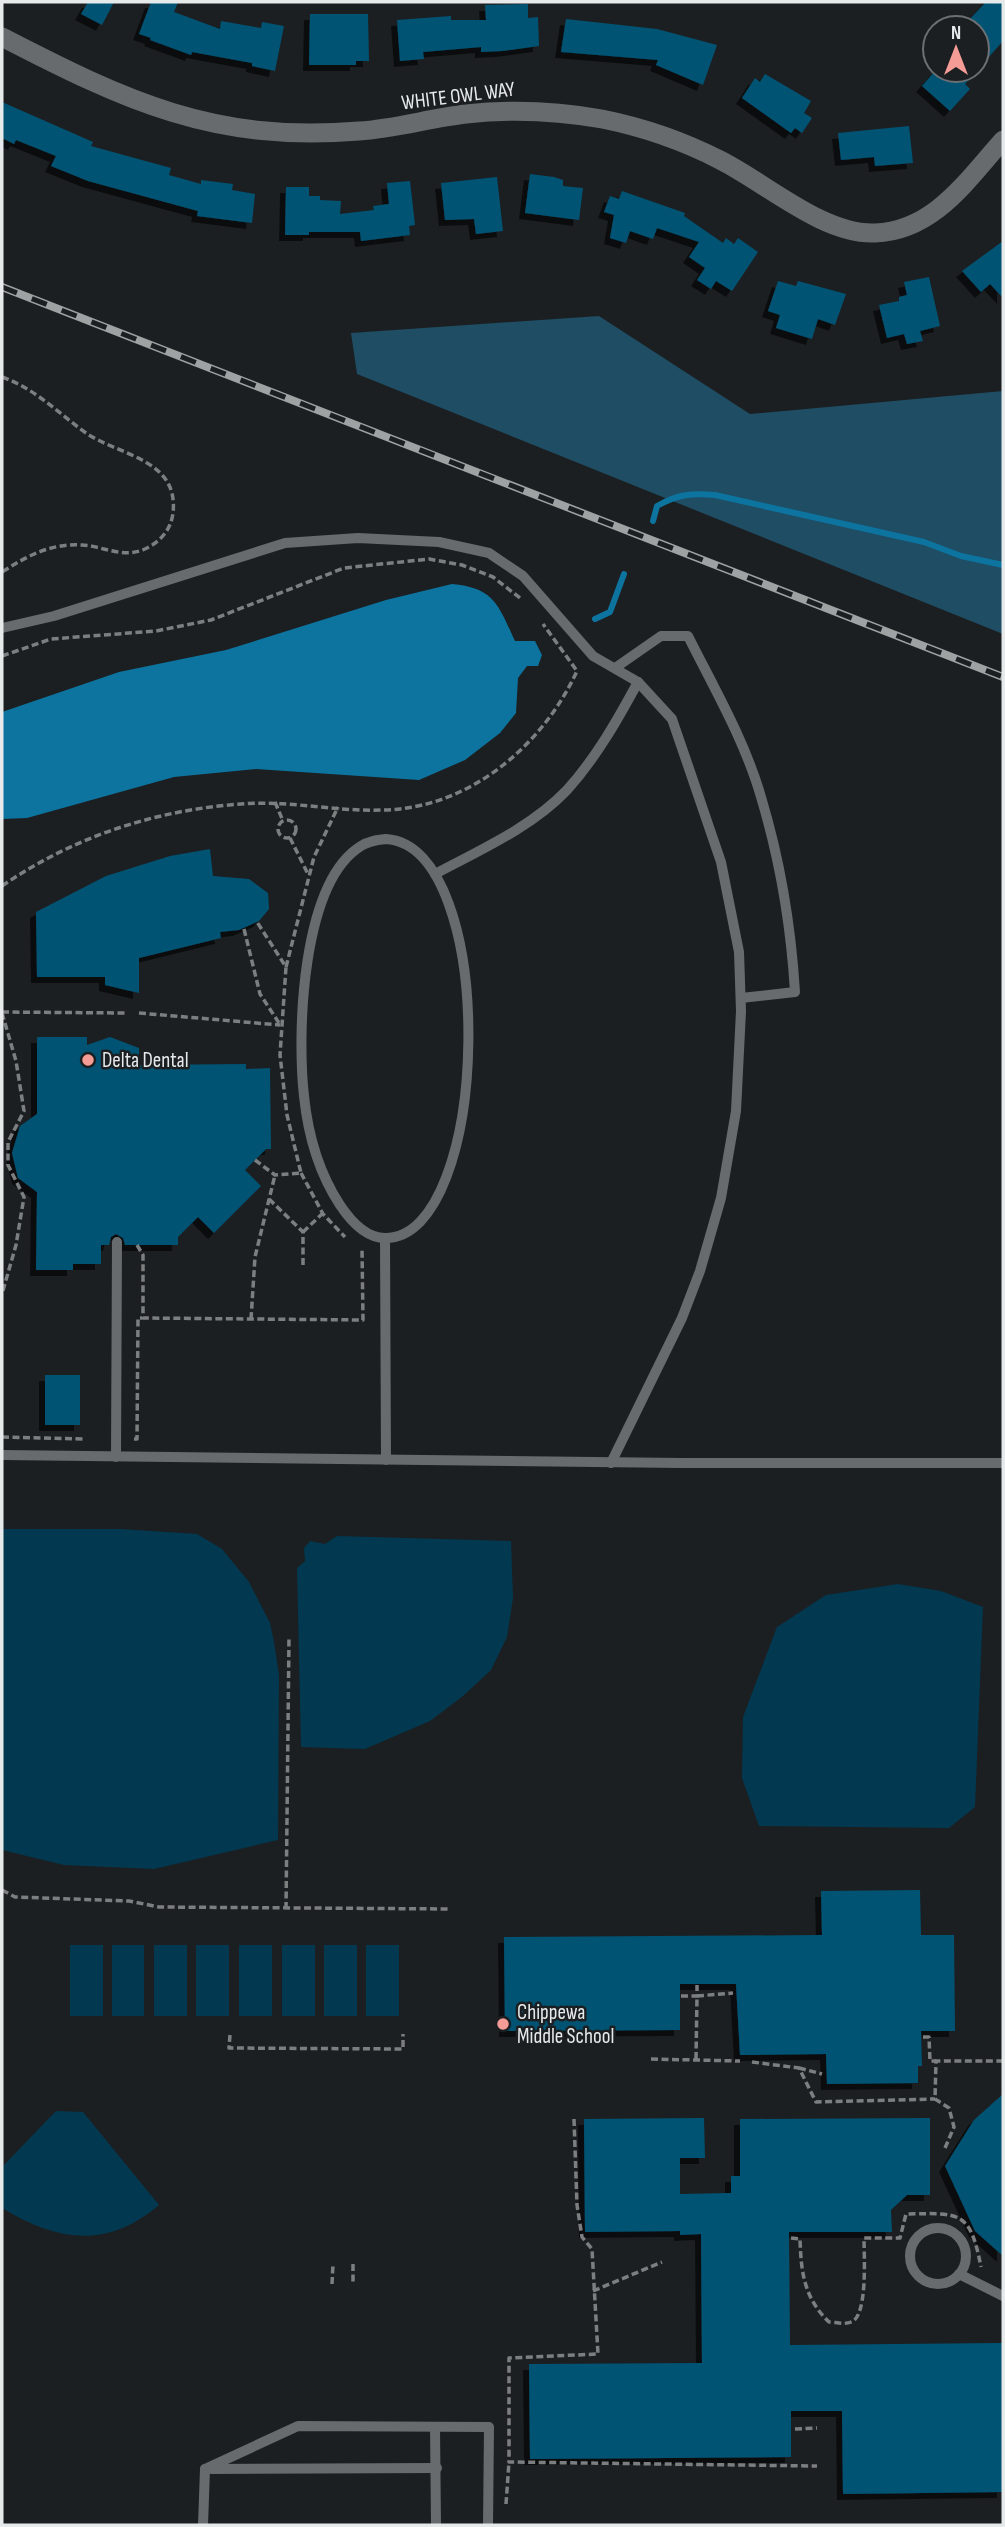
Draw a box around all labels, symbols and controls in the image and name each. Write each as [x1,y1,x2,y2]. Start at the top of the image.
north arrow [921,14,991,84]
text: N [951,22,961,45]
street label: WHITE OWL WAY [400,77,516,115]
place label: Delta Dental [102,1048,189,1073]
marker: Delta Dental [80,1052,96,1068]
place label: Chippewa Middle School [517,2000,614,2049]
marker: Chippewa Middle School [495,2016,511,2032]

